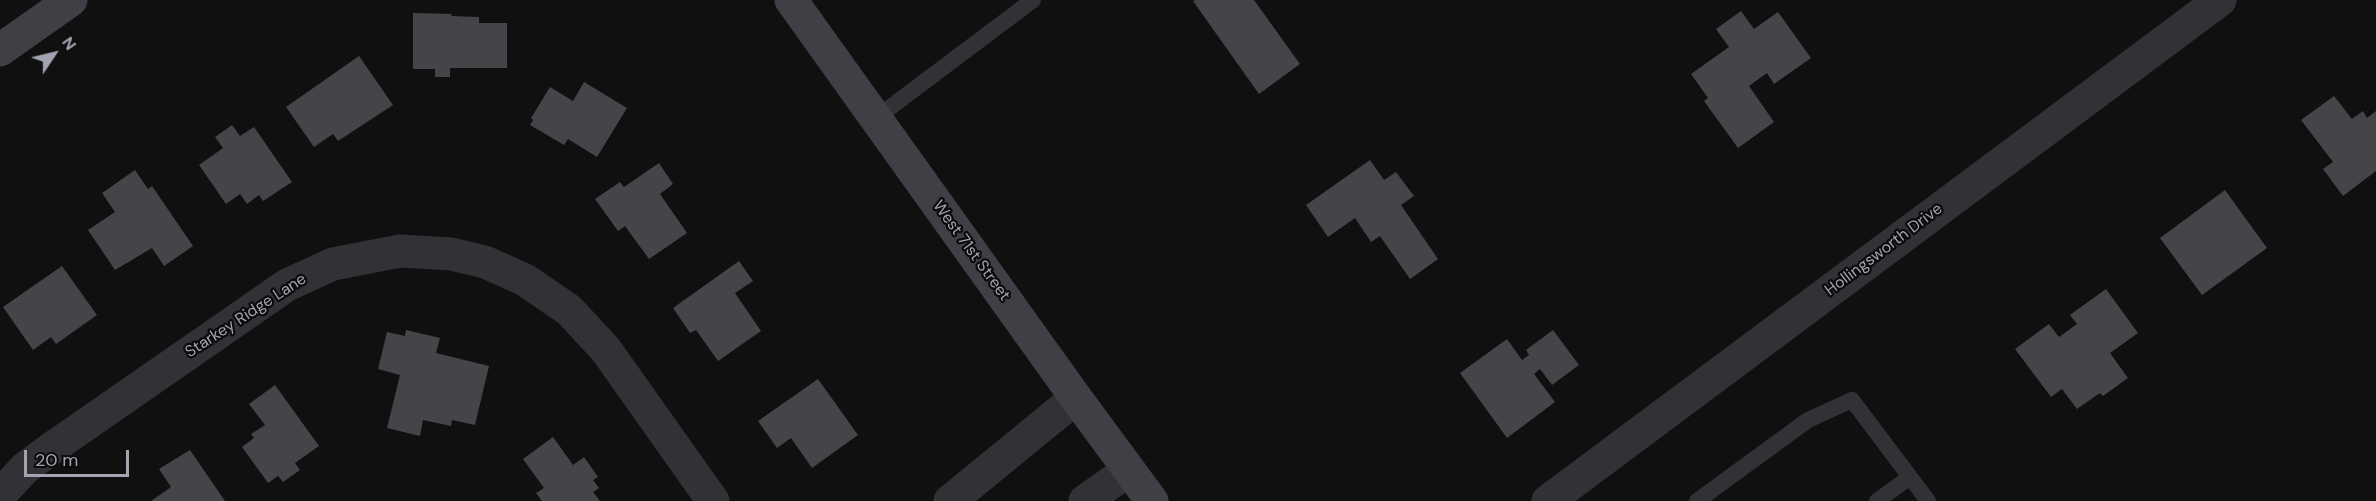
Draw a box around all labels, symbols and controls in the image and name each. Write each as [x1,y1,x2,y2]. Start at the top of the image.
north arrow [24,24,84,84]
text: N [57,33,81,54]
street label: West 71st Street [928,197,1014,305]
street label: Hollingsworth Drive [1821,200,1947,300]
street label: Starkey Ridge Lane [182,270,310,362]
scale bar [27,438,132,476]
text: 20 m [35,448,78,472]

